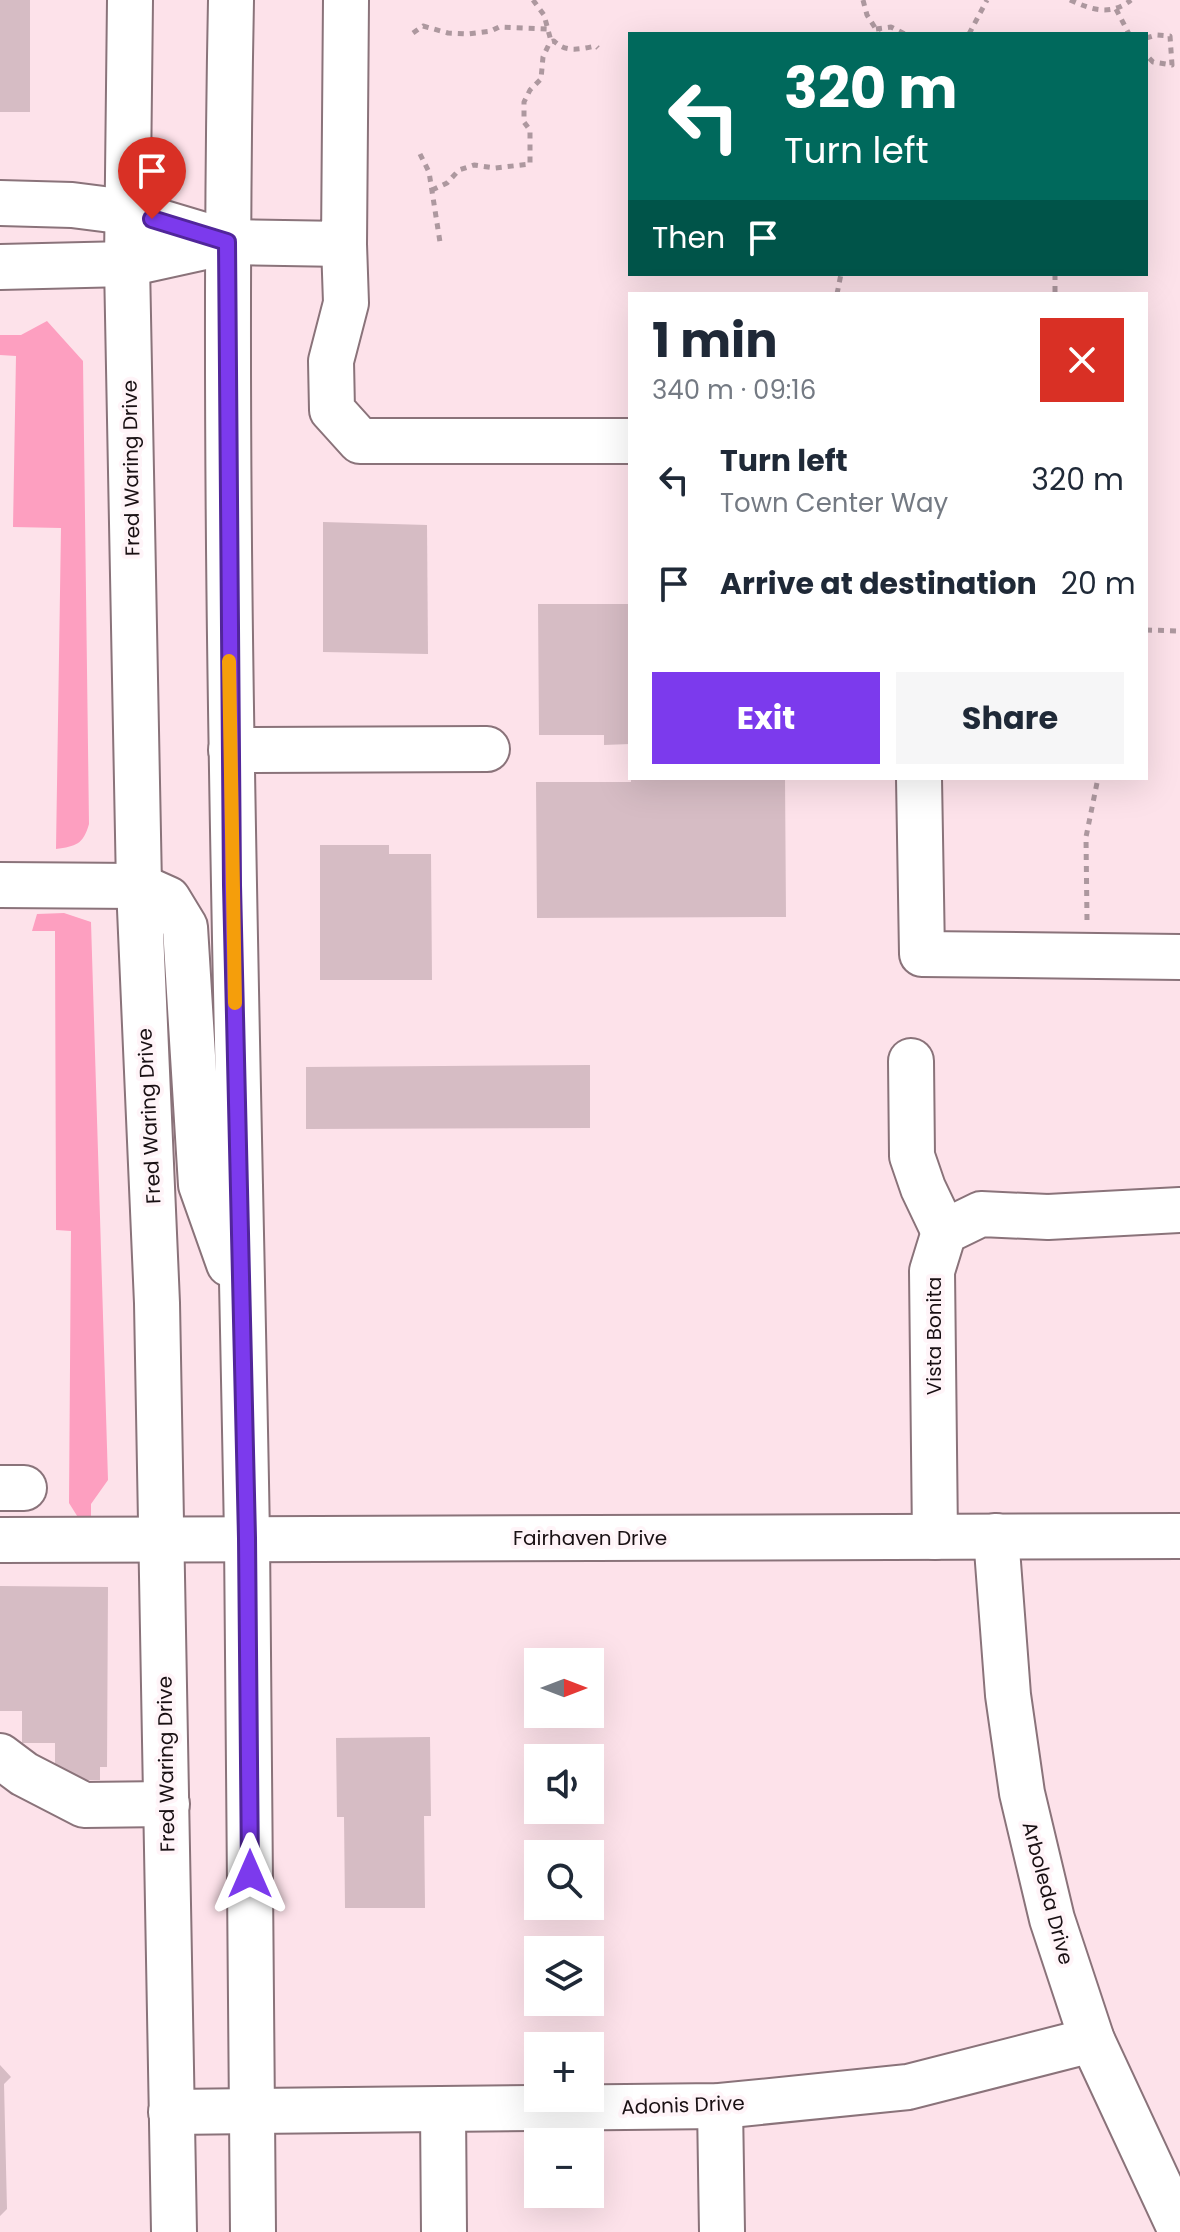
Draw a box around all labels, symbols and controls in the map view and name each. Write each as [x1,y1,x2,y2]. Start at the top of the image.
text: 320 m [784,49,958,128]
icon: left [652,64,756,168]
text: Turn left [784,125,929,176]
pin [118,137,186,219]
icon: arrive [130,149,174,193]
text: Then [652,216,725,259]
icon: arrive [741,216,785,260]
text: 1 min [652,307,778,374]
button: close [1040,318,1124,402]
text: 340 m · 09:16 [652,372,816,408]
street label: Fred Waring Drive [115,380,147,556]
text: Turn left [720,439,848,482]
icon: left [652,458,696,502]
text: 320 m [1031,458,1124,501]
text: Town Center Way [720,485,948,521]
icon: arrive [652,562,696,606]
text: Arrive at destination [720,562,1037,605]
text: 20 m [1061,562,1136,605]
button: Exit [652,672,880,764]
button: Share [896,672,1124,764]
street label: Fred Waring Drive [130,1027,168,1205]
street label: Vista Bonita [920,1277,948,1395]
street label: Fairhaven Drive [513,1524,667,1552]
north arrow [524,1648,604,1728]
map controls [524,1648,604,2208]
street label: Fred Waring Drive [150,1676,182,1852]
button: sound [524,1744,604,1824]
street label: Arboleda Drive [1015,1818,1081,1968]
position arrow [208,1832,292,1916]
button: search [524,1840,604,1920]
button: layers [524,1936,604,2016]
button: + [524,2032,604,2112]
street label: Adonis Drive [621,2089,745,2121]
button: − [524,2128,604,2208]

